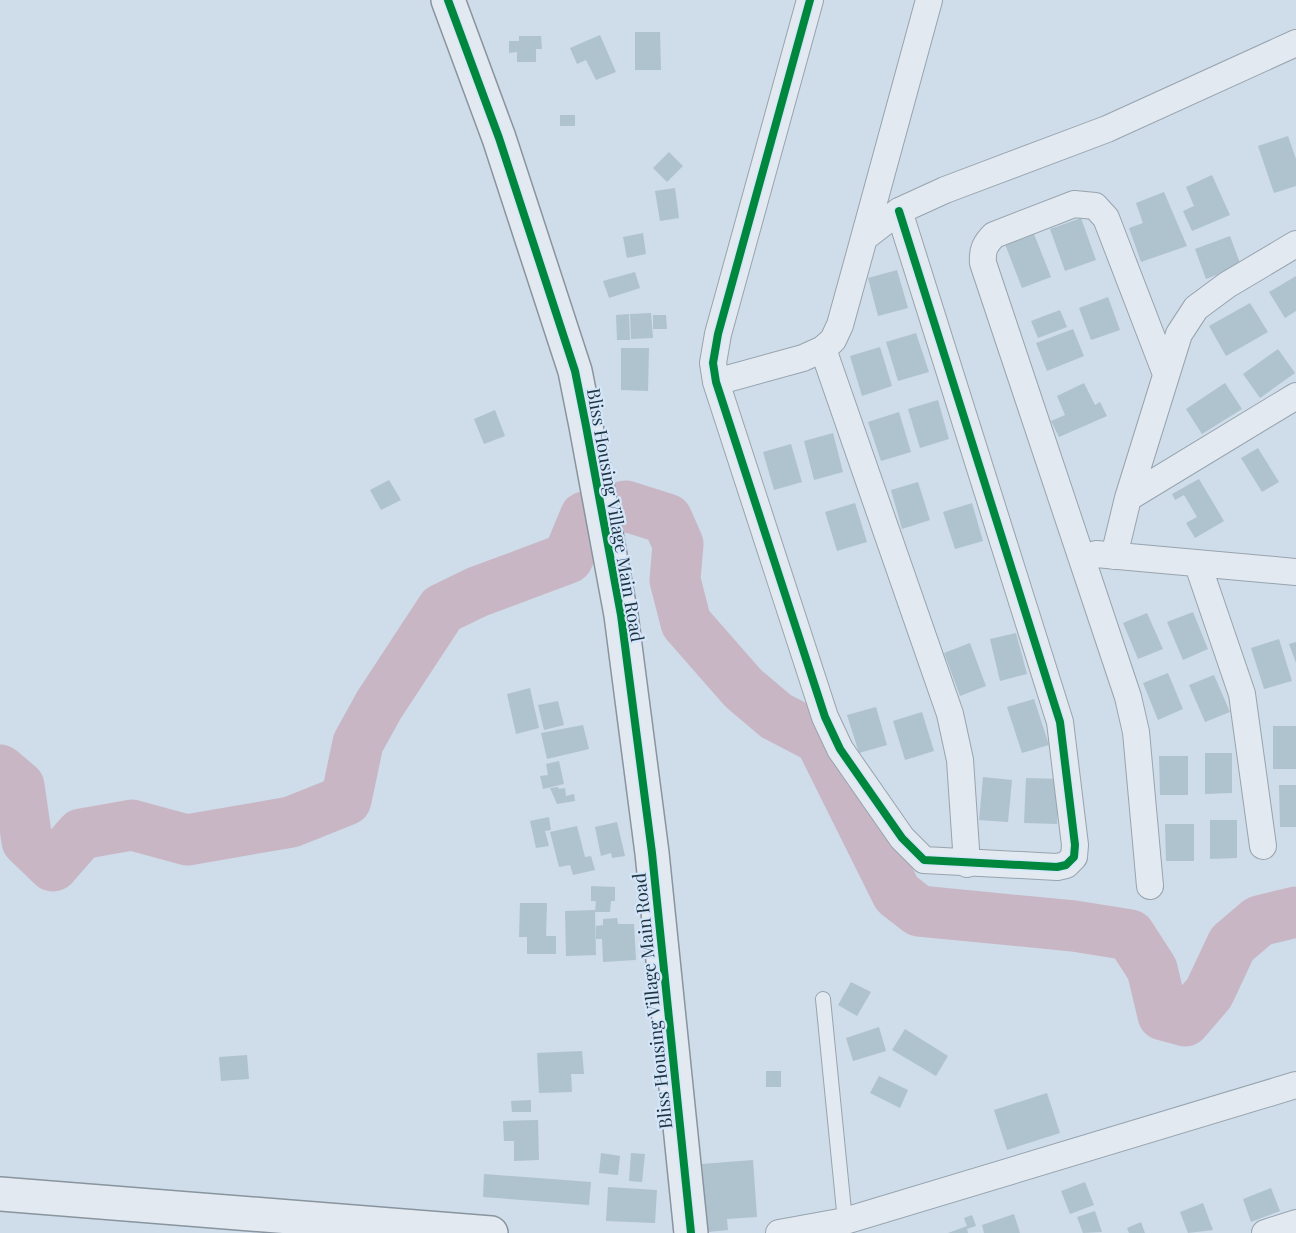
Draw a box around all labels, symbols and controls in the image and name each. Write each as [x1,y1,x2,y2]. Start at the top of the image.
street label: Bliss Housing Village Main Road [582,386,650,644]
street label: Bliss Housing Village Main Road [627,871,677,1130]

